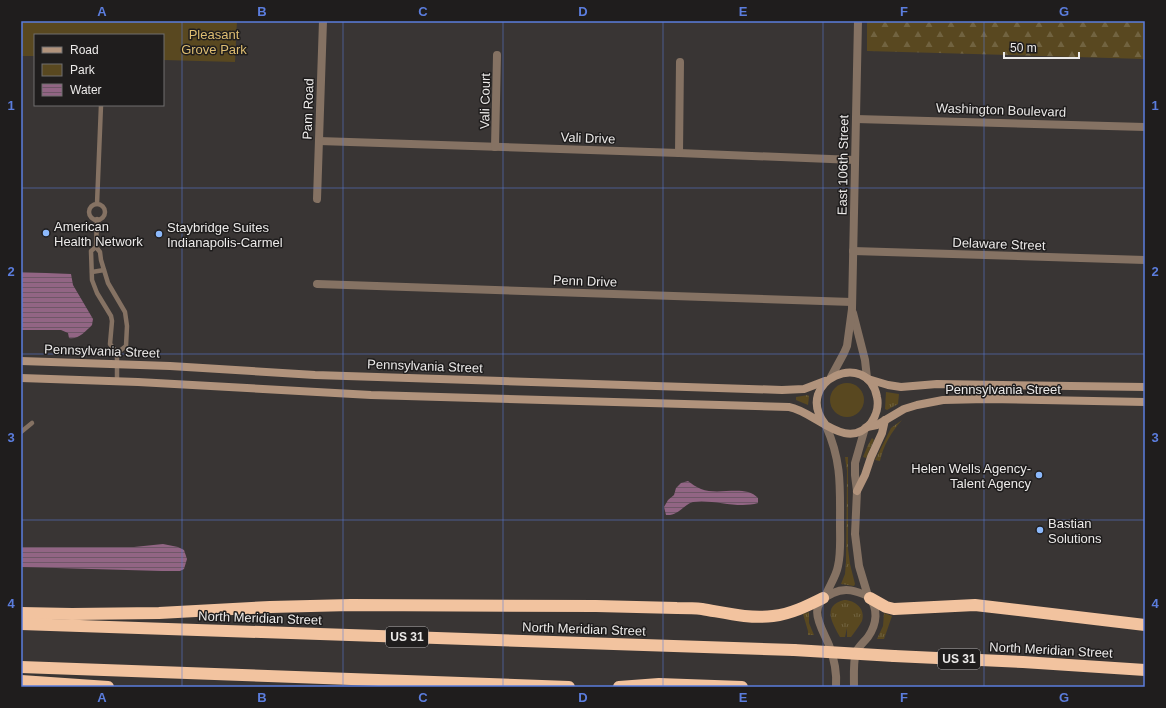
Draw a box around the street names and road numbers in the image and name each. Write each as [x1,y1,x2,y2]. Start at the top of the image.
street label: Vali Court [477,72,493,129]
street label: Pam Road [299,78,317,140]
street label: Washington Boulevard [936,100,1066,120]
street label: East 106th Street [835,114,851,215]
street label: Vali Drive [560,130,616,146]
street label: Delaware Street [952,235,1046,253]
street label: Penn Drive [553,272,617,290]
street label: Pennsylvania Street [44,341,160,361]
street label: Pennsylvania Street [367,356,483,376]
street label: Pennsylvania Street [945,382,1061,397]
street label: North Meridian Street [198,608,322,628]
street label: North Meridian Street [522,619,646,639]
road number: US 31 [386,627,428,647]
street label: North Meridian Street [989,639,1113,661]
road number: US 31 [938,649,980,669]

